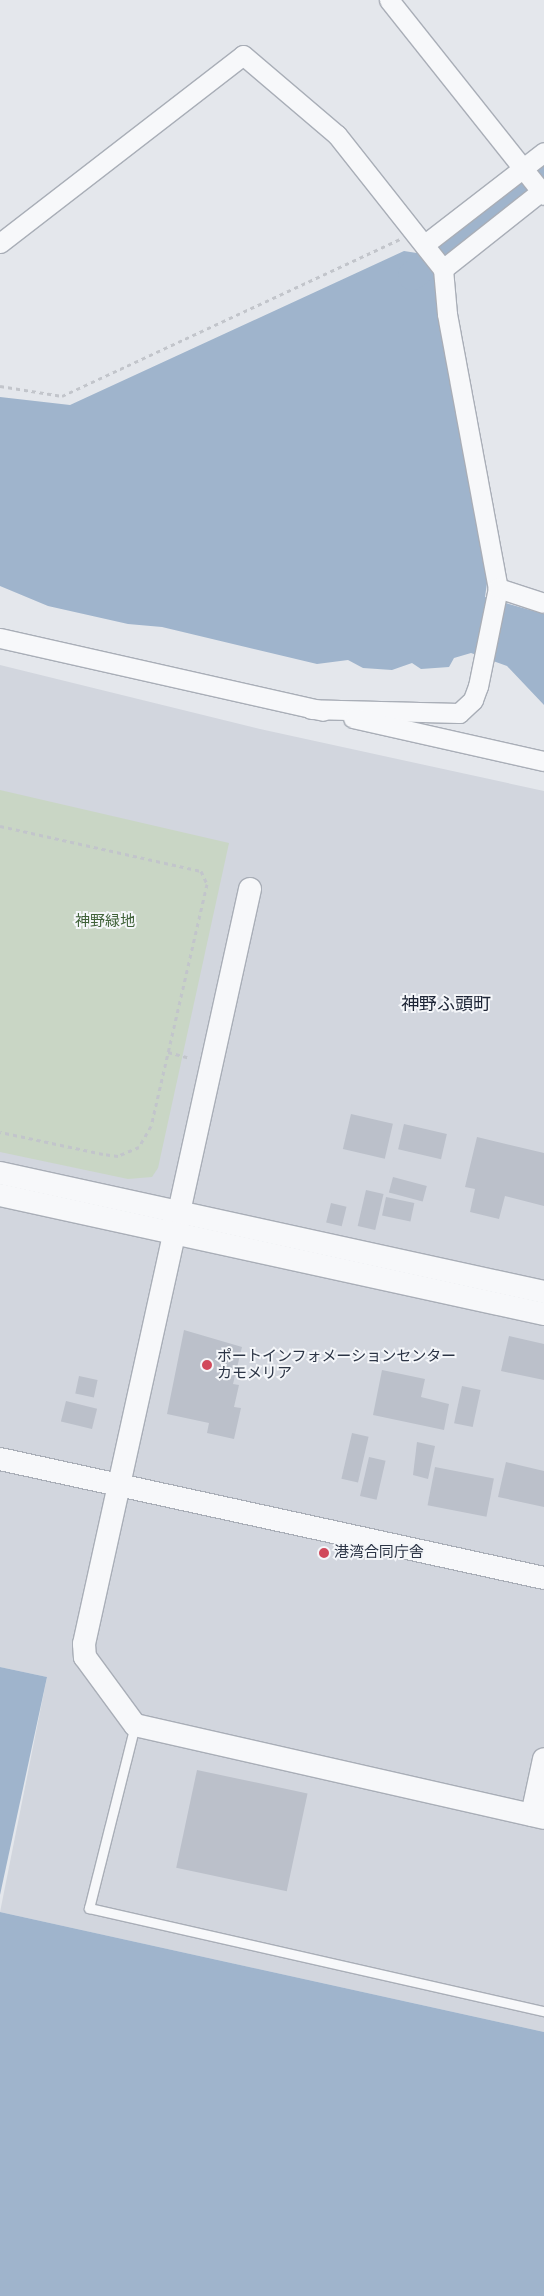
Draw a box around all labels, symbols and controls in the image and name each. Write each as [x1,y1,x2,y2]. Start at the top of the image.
park label: 神野緑地 [75,913,135,931]
district label: 神野ふ頭町 [401,993,491,1015]
place label: ポートインフォメーションセンター カモメリア [217,1347,457,1382]
marker: ポートインフォメーションセンター カモメリア [201,1359,213,1371]
place label: 港湾合同庁舎 [334,1544,424,1562]
marker: 港湾合同庁舎 [318,1547,330,1559]

